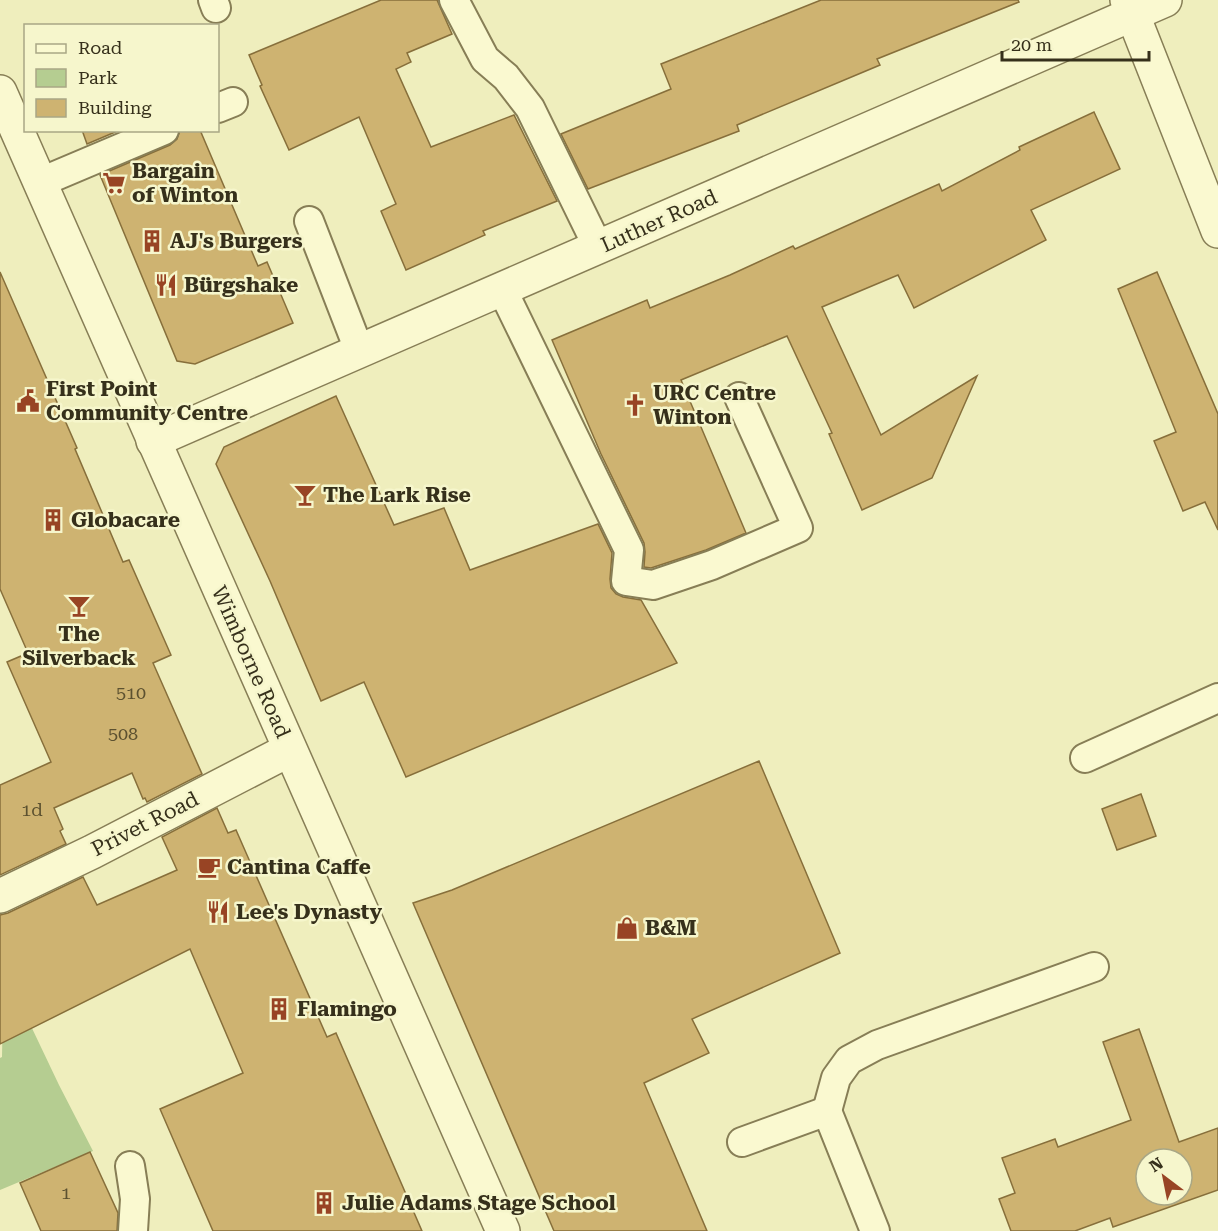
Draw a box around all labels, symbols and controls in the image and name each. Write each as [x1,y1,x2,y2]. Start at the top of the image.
legend [24,24,219,132]
scale bar [1002,24,1149,62]
text: 20 m [1011,34,1052,55]
text: Road [78,37,123,58]
text: Park [78,67,118,88]
text: Building [78,97,152,118]
place label: Bargain of Winton [132,159,238,207]
supermarket icon: Bargain of Winton [101,170,127,196]
street label: Luther Road [597,184,721,257]
building icon: AJ's Burgers [139,228,165,254]
place label: AJ's Burgers [170,229,303,253]
restaurant icon: Bürgshake [153,272,179,298]
place label: Bürgshake [184,273,298,297]
place label: First Point Community Centre [46,377,248,425]
place label: URC Centre Winton [653,381,776,429]
public building icon: First Point Community Centre [15,388,41,414]
church icon: URC Centre Winton [622,392,648,418]
bar icon: The Lark Rise [292,482,318,508]
place label: The Lark Rise [323,483,471,507]
building icon: Globacare [40,507,66,533]
place label: Globacare [71,508,180,532]
street label: Wimborne Road [207,582,296,742]
bar icon: The Silverback [66,593,92,619]
place label: The Silverback [22,622,136,670]
house number: 510 [116,682,146,703]
house number: 508 [108,723,138,744]
street label: Privet Road [87,787,203,861]
house number: 1d [21,799,43,820]
cafe icon: Cantina Caffe [196,854,222,880]
place label: Cantina Caffe [227,855,371,879]
restaurant icon: Lee's Dynasty [205,899,231,925]
place label: Lee's Dynasty [236,900,382,924]
shop icon: B&M [614,915,640,941]
place label: B&M [645,916,696,940]
building icon: Flamingo [266,996,292,1022]
place label: Flamingo [297,997,397,1021]
north arrow [1134,1147,1194,1207]
text: N [1146,1153,1167,1176]
house number: 1 [61,1182,71,1203]
building icon: Julie Adams Stage School [311,1190,337,1216]
place label: Julie Adams Stage School [342,1191,616,1215]

